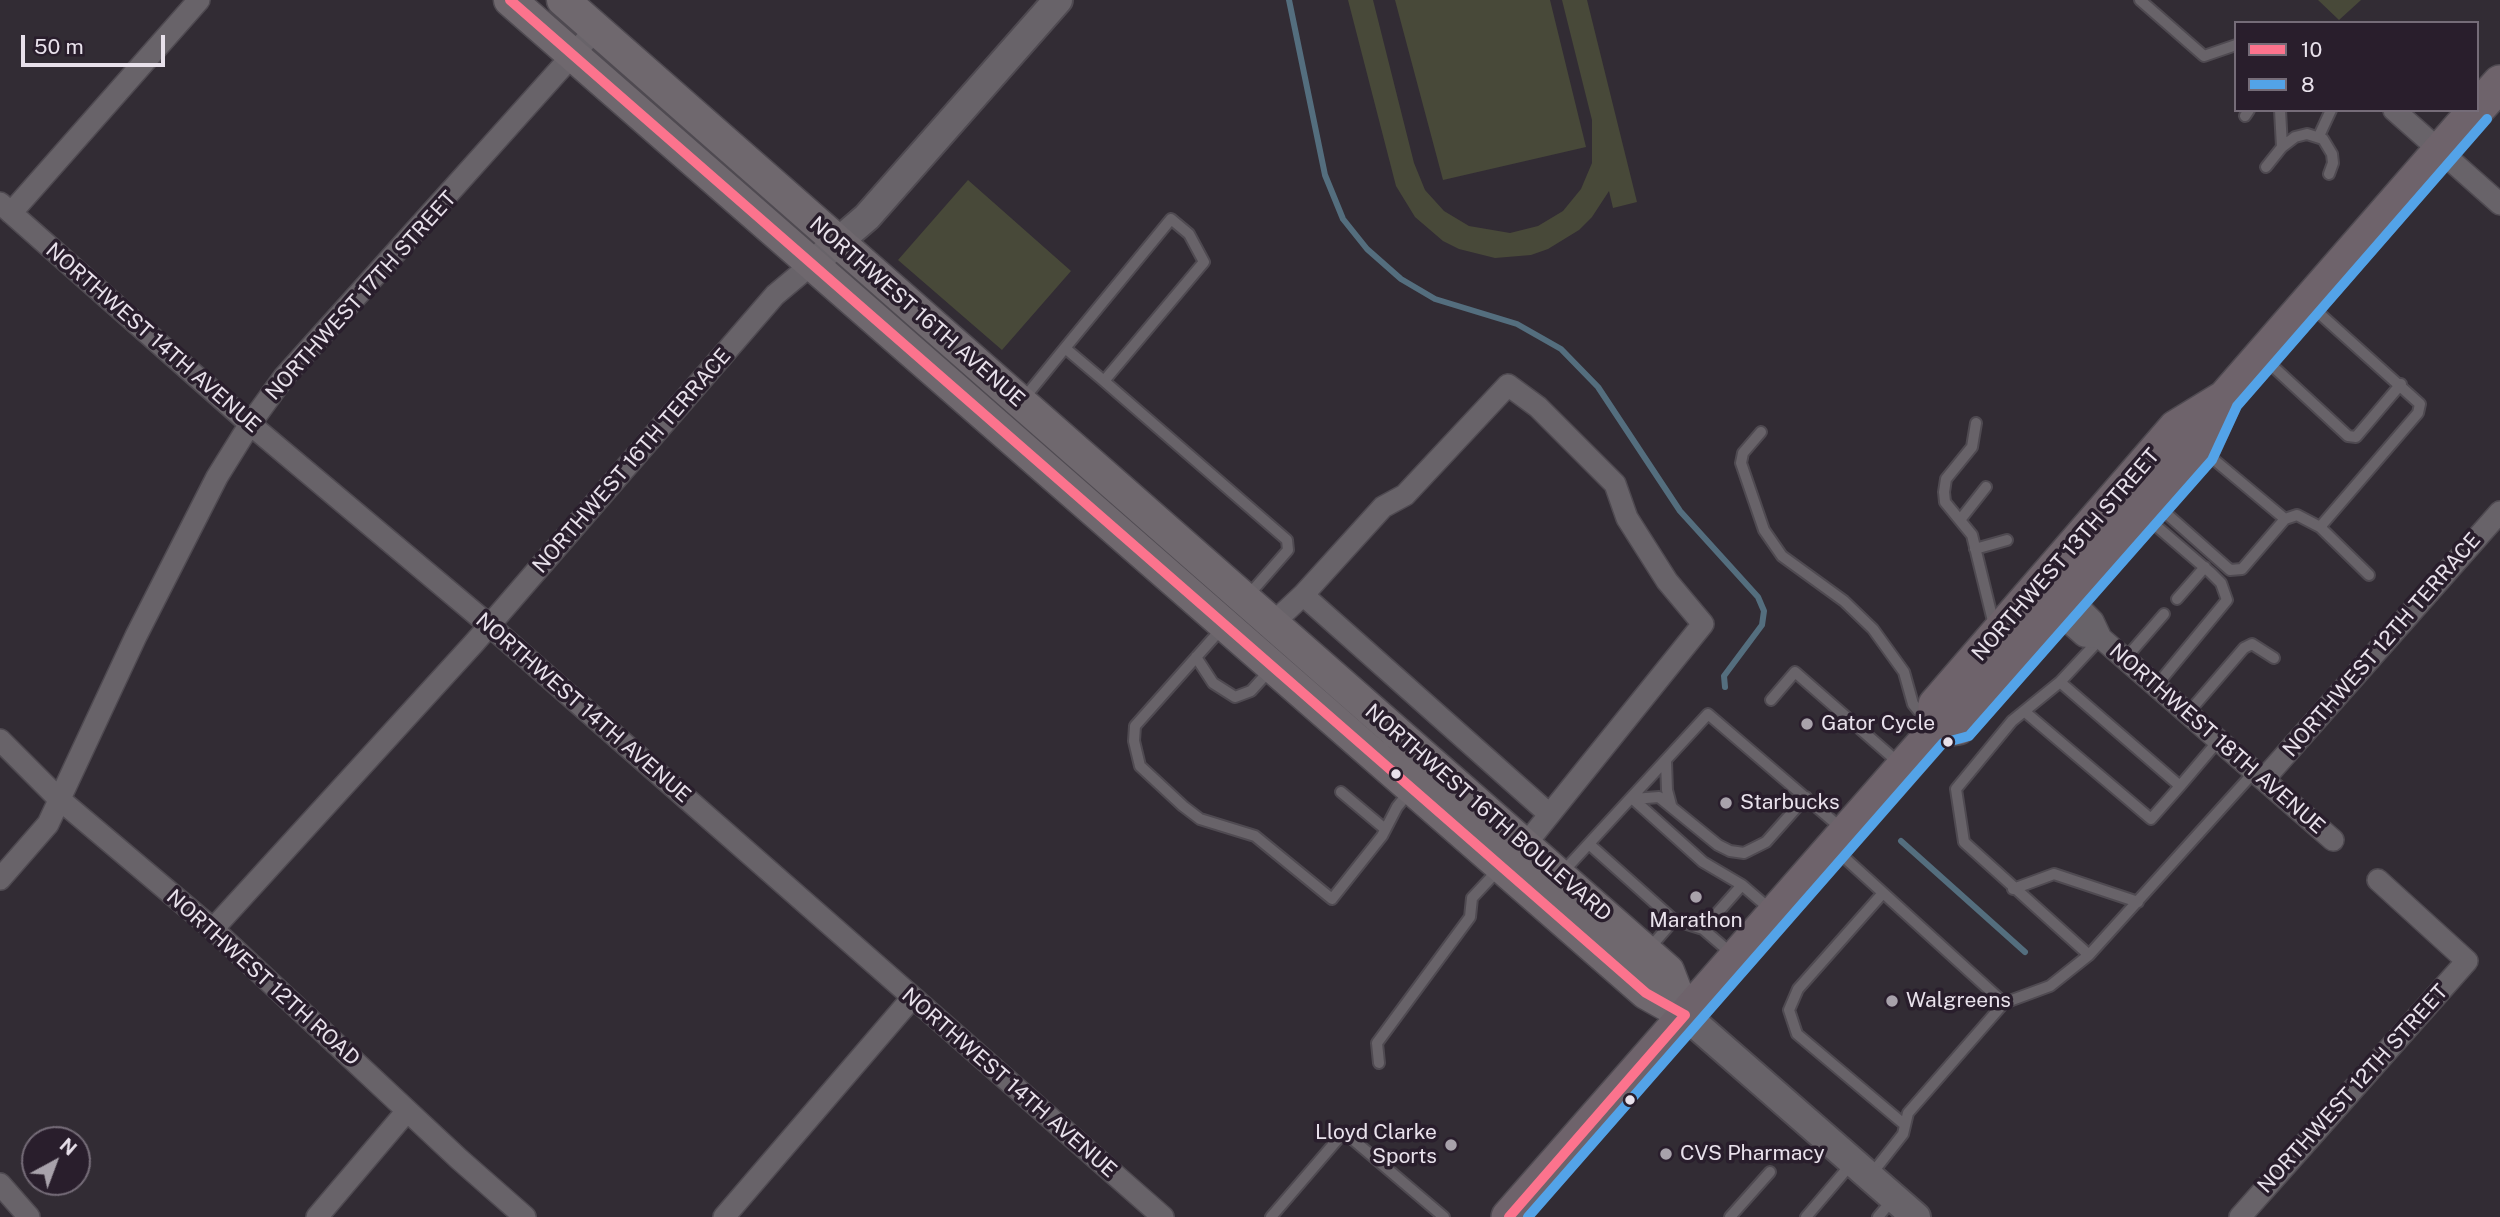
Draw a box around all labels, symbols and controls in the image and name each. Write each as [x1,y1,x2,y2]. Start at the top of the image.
scale bar [24,21,168,65]
legend [2234,21,2479,112]
text: 50 m [34,34,84,59]
text: 10 [2301,37,2322,62]
text: 8 [2301,72,2315,97]
street label: NORTHWEST 17TH STREET [260,186,462,406]
street label: NORTHWEST 16TH AVENUE [804,212,1030,412]
street label: NORTHWEST 14TH AVENUE [40,238,266,438]
street label: NORTHWEST 16TH TERRACE [528,344,736,578]
street label: NORTHWEST 13TH STREET [1967,444,2165,666]
street label: NORTHWEST 12TH TERRACE [2278,528,2486,762]
street label: NORTHWEST 14TH AVENUE [470,608,696,808]
street label: NORTHWEST 18TH AVENUE [2104,639,2330,839]
street label: NORTHWEST 16TH BOULEVARD [1360,699,1616,927]
place label: Gator Cycle [1821,711,1935,737]
marker: Gator Cycle [1799,716,1815,732]
unlabelled marker [1941,735,1955,749]
unlabelled marker [1389,767,1403,781]
place label: Starbucks [1740,790,1840,816]
marker: Starbucks [1718,795,1734,811]
street label: NORTHWEST 12TH ROAD [161,885,365,1071]
marker: Marathon [1688,889,1704,905]
place label: Marathon [1649,908,1743,934]
street label: NORTHWEST 12TH STREET [2253,979,2453,1199]
street label: NORTHWEST 14TH AVENUE [896,983,1122,1183]
place label: Walgreens [1906,988,2011,1014]
marker: Walgreens [1884,993,1900,1009]
unlabelled marker [1623,1093,1637,1107]
place label: Lloyd Clarke Sports [1315,1120,1437,1170]
north arrow [21,1126,91,1196]
text: N [56,1133,81,1160]
marker: Lloyd Clarke Sports [1443,1137,1459,1153]
place label: CVS Pharmacy [1680,1141,1825,1167]
marker: CVS Pharmacy [1658,1146,1674,1162]

